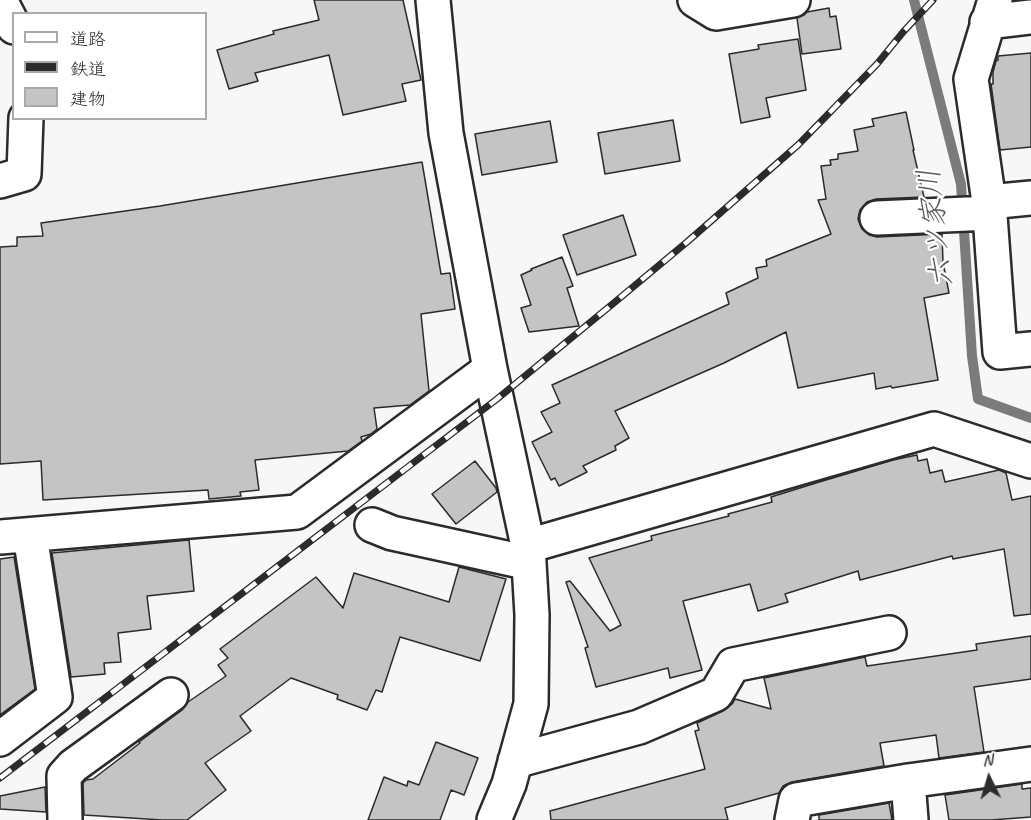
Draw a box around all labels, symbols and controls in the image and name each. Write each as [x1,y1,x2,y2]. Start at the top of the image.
legend [12,12,207,120]
text: 道路 [70,28,106,50]
text: 鉄道 [70,58,106,80]
text: 建物 [70,88,106,110]
water label: 六ツ家川 [912,166,962,290]
north arrow [959,748,1019,808]
text: N [982,750,993,770]

